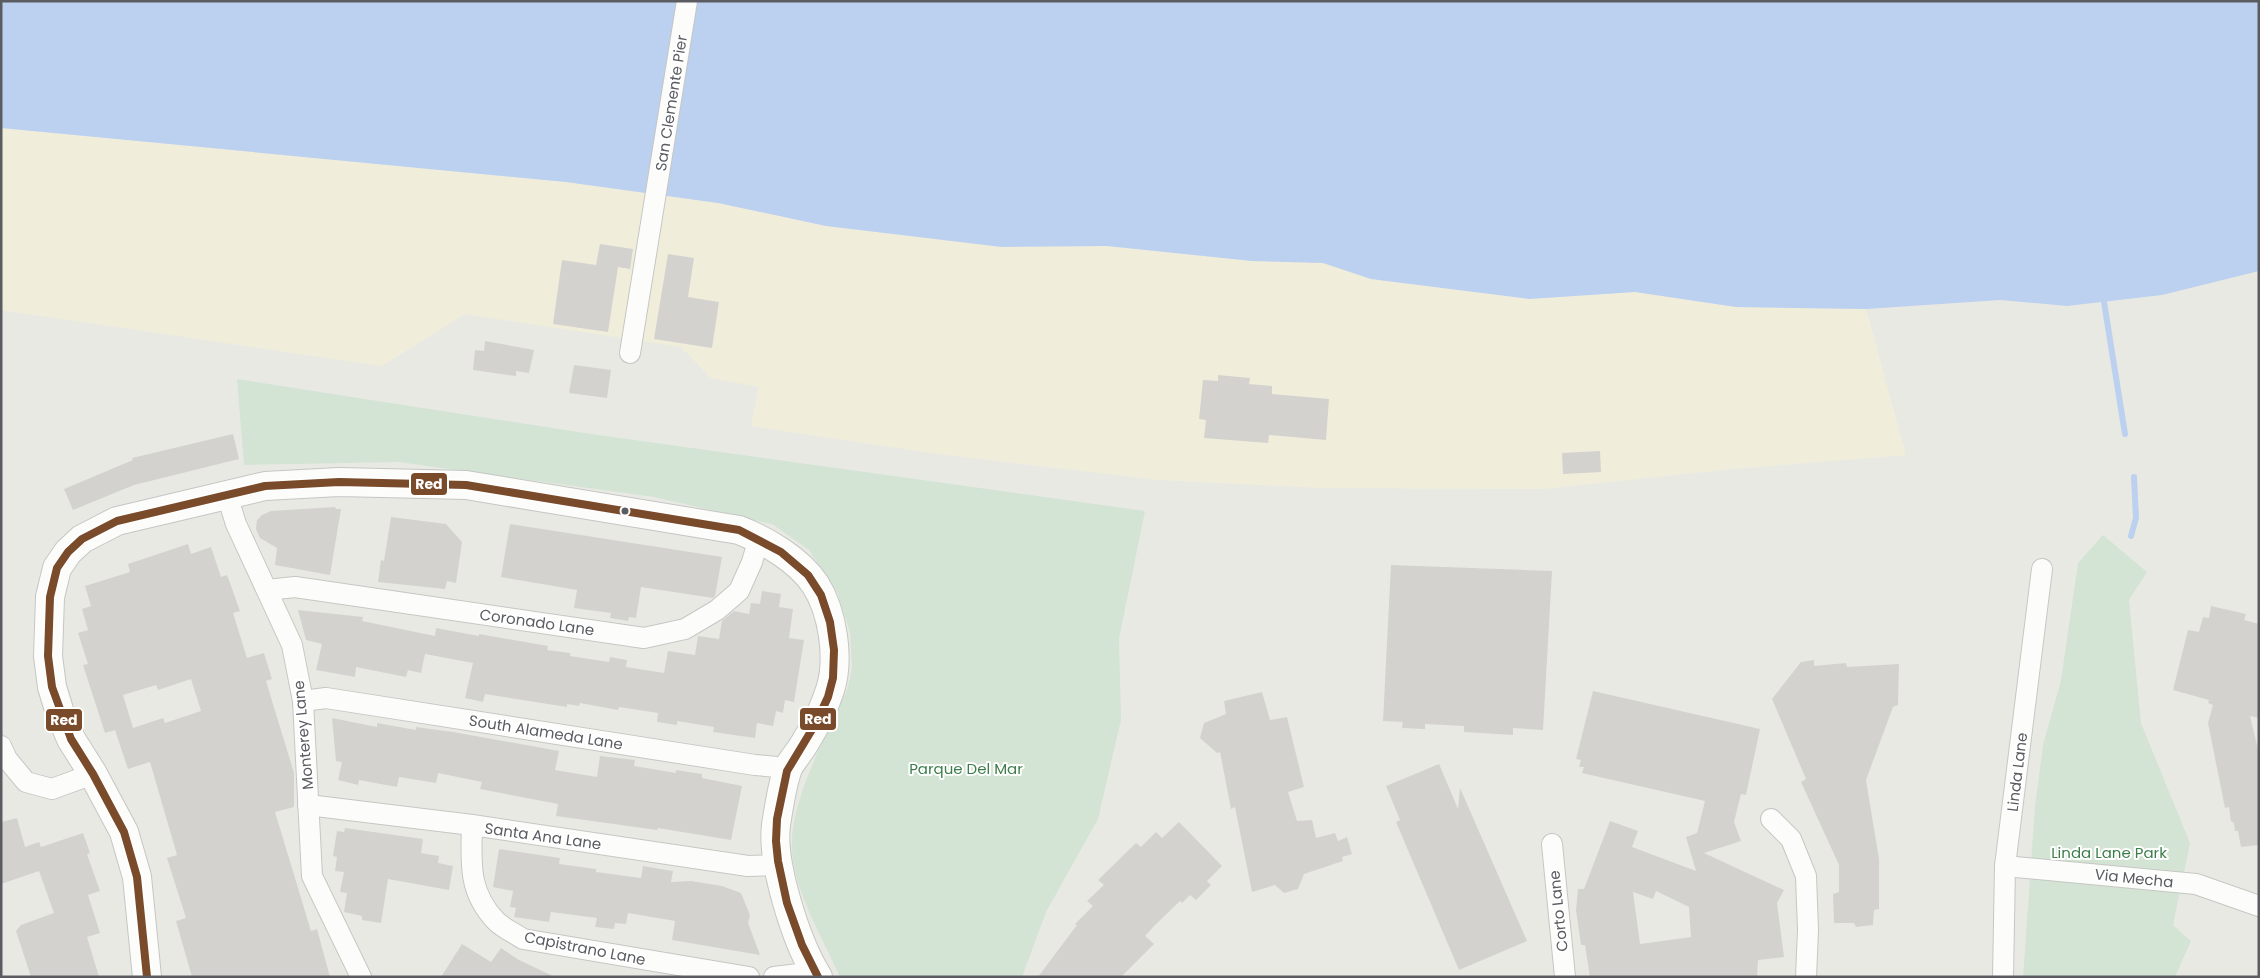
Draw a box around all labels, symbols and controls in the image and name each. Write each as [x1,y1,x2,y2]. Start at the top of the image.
street label: San Clemente Pier [650,33,692,173]
line badge: Red [410,472,448,496]
text: Red [415,474,443,494]
unlabelled marker [620,506,630,516]
street label: Coronado Lane [478,604,596,640]
street label: Monterey Lane [288,679,318,791]
line badge: Red [799,707,837,731]
line badge: Red [45,708,83,732]
street label: South Alameda Lane [468,709,624,755]
text: Red [804,709,832,729]
text: Red [50,710,78,730]
street label: Linda Lane [2002,731,2032,813]
park label: Parque Del Mar [909,758,1023,779]
street label: Santa Ana Lane [483,817,603,855]
park label: Linda Lane Park [2051,842,2167,863]
street label: Via Mecha [2094,863,2174,893]
street label: Corto Lane [1543,869,1573,953]
street label: Capistrano Lane [522,926,648,970]

